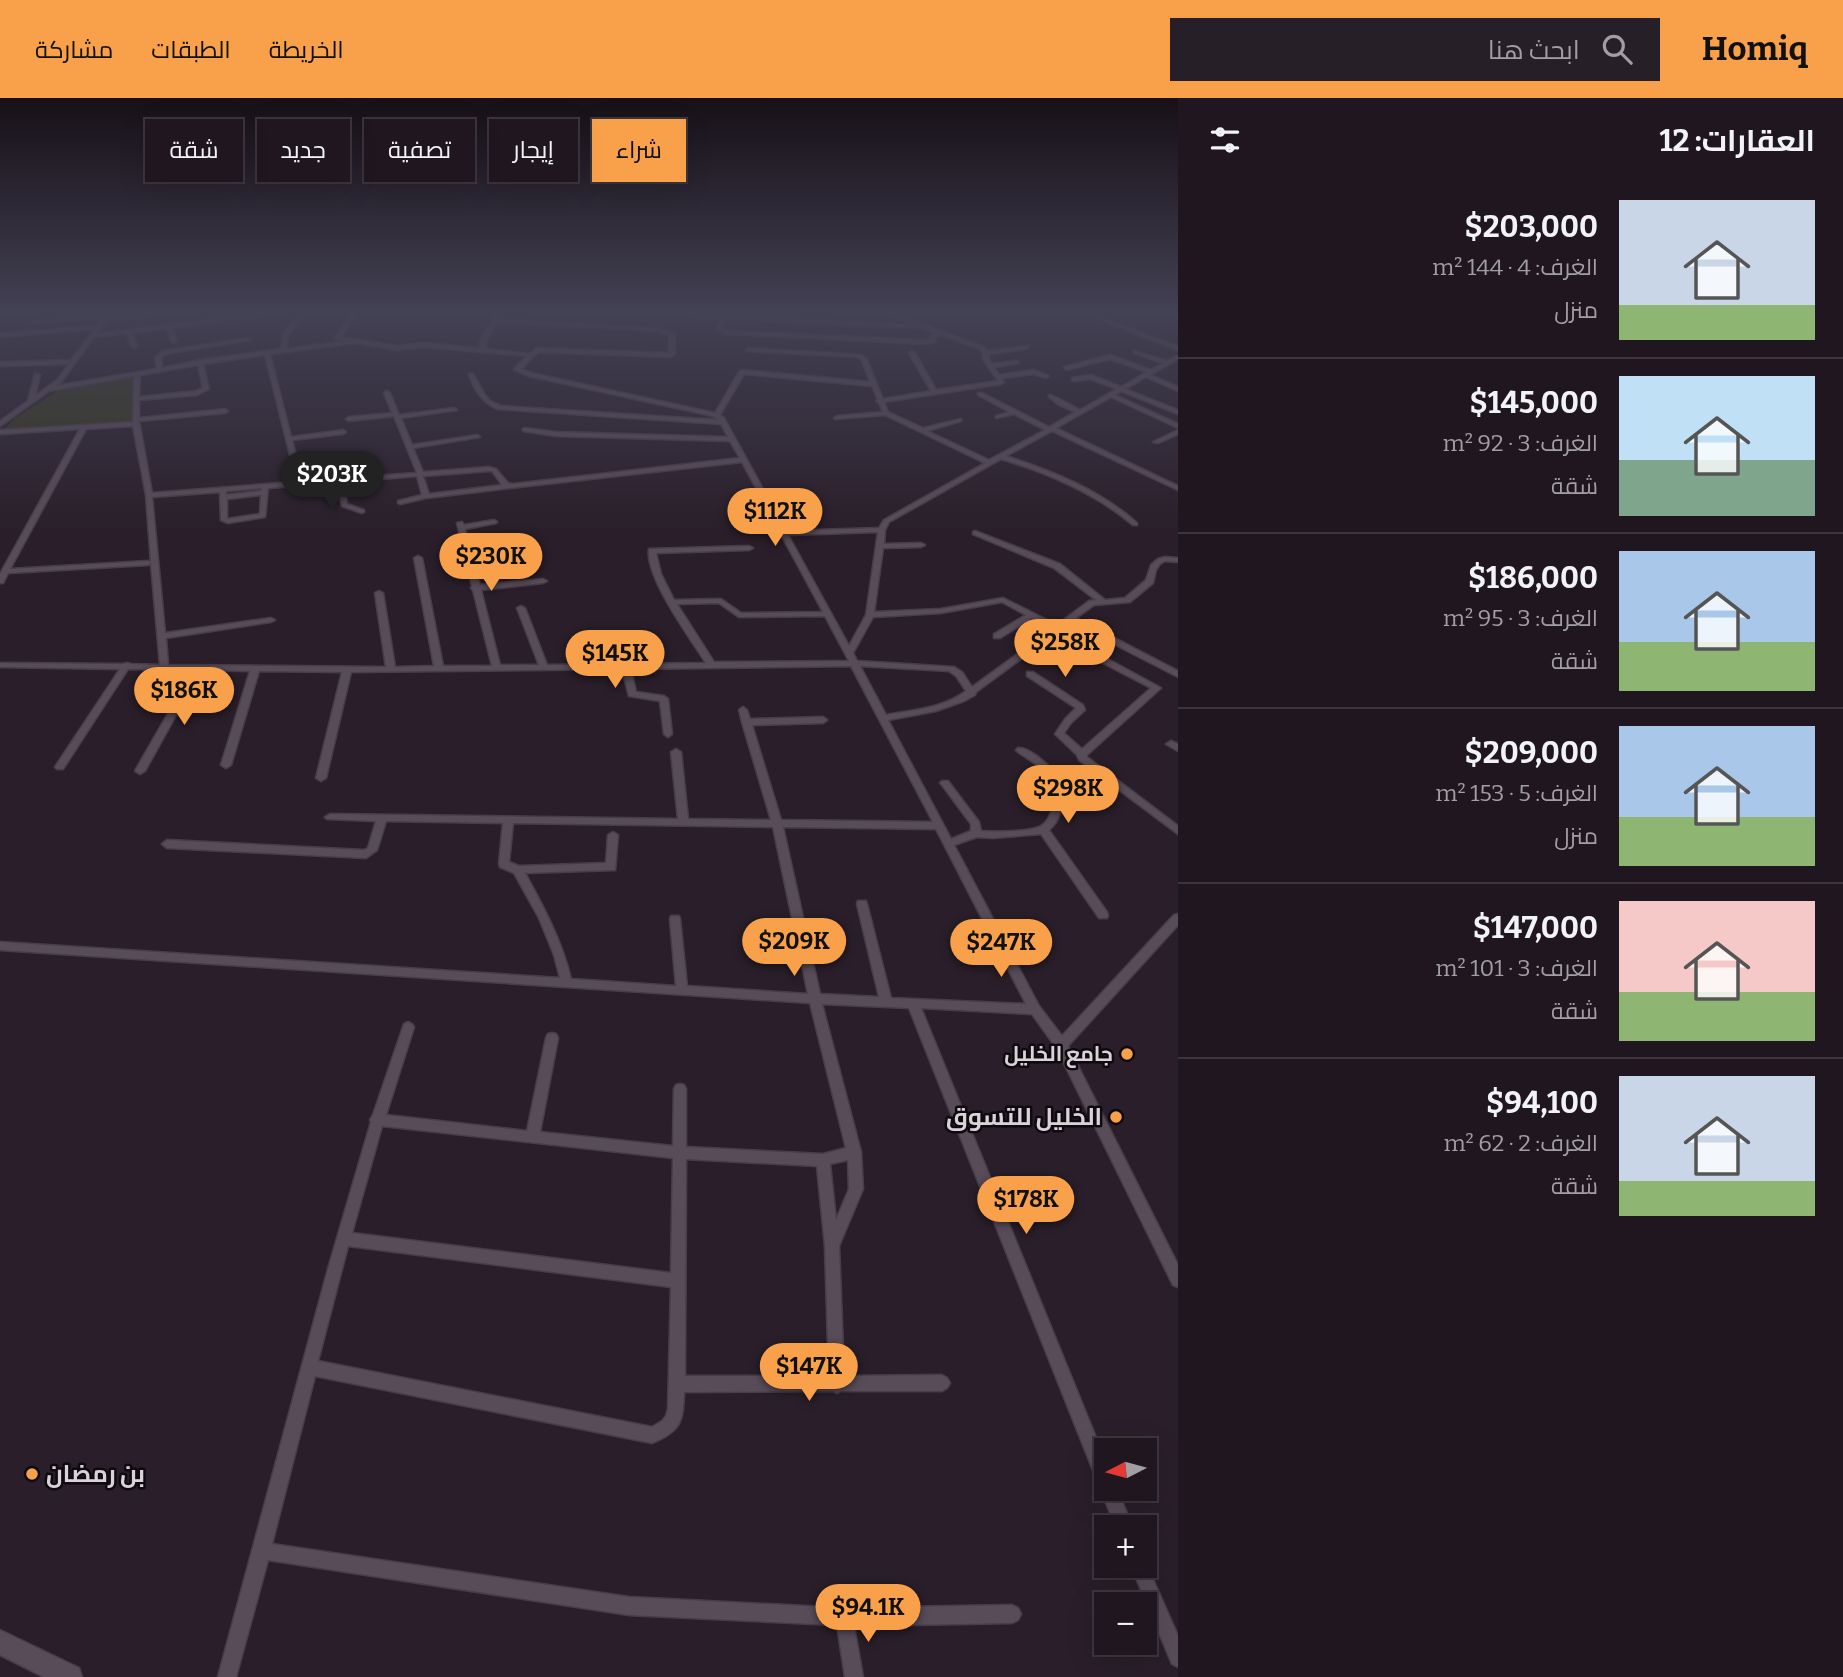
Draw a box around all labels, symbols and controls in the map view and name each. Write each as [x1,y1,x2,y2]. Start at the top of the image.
search box [1170,18,1660,81]
text: Homiq [1702,29,1808,69]
icon: search [1598,30,1636,68]
text: ابحث هنا [1488,35,1580,66]
text: مشاركة [35,36,113,64]
text: الطبقات [151,36,231,64]
text: الخريطة [269,36,344,64]
chip: شقة [145,119,243,182]
chip: جديد [257,119,350,182]
chip: تصفية [364,119,475,182]
chip: إيجار [489,119,578,182]
chip: شراء [592,119,686,182]
icon: filters [1206,121,1244,159]
text: العقارات: 12 [1660,123,1815,159]
text: $203,000 [1465,209,1598,245]
icon: home [1675,228,1759,312]
text: الغرف: 4 · 144 m² [1432,253,1598,281]
text: منزل [1554,296,1598,324]
text: $145,000 [1470,385,1598,421]
icon: home [1675,404,1759,488]
text: الغرف: 3 · 92 m² [1443,429,1598,457]
pin: $203K [283,452,381,511]
text: $203K [297,460,367,488]
text: شقة [1551,472,1598,500]
pin: $112K [726,489,824,548]
text: $112K [743,497,807,525]
pin: $230K [442,533,540,593]
text: $230K [455,542,527,570]
text: $186,000 [1468,560,1598,596]
icon: home [1675,579,1759,663]
text: الغرف: 3 · 95 m² [1443,604,1598,632]
pin: $258K [1016,620,1114,679]
text: $258K [1030,628,1100,656]
pin: $145K [566,630,664,690]
text: $145K [582,639,648,667]
text: شقة [1551,647,1598,675]
pin: $186K [135,668,233,727]
text: $186K [150,676,218,704]
text: $209,000 [1465,735,1598,771]
icon: home [1675,754,1759,838]
pin: $298K [1019,766,1117,825]
text: $298K [1033,774,1103,802]
text: الغرف: 5 · 153 m² [1435,779,1598,807]
text: منزل [1554,822,1598,850]
text: $147,000 [1473,910,1598,946]
pin: $209K [745,918,843,978]
pin: $247K [952,920,1050,979]
text: $209K [758,927,830,955]
text: $247K [966,928,1036,956]
icon: home [1675,929,1759,1013]
text: الغرف: 3 · 101 m² [1435,954,1598,982]
text: شقة [1551,997,1598,1025]
place label: جامع الخليل [1004,1041,1113,1068]
marker: جامع الخليل [1119,1046,1135,1062]
text: $94,100 [1486,1085,1598,1121]
place label: الخليل للتسوق [946,1103,1102,1131]
icon: home [1675,1104,1759,1188]
marker: الخليل للتسوق [1108,1109,1124,1125]
text: الغرف: 2 · 62 m² [1444,1129,1598,1157]
text: شقة [1551,1172,1598,1200]
pin: $178K [977,1176,1075,1236]
text: $178K [993,1185,1059,1213]
pin: $147K [760,1344,858,1403]
text: $147K [776,1352,842,1380]
north arrow [1094,1438,1157,1502]
map controls [1094,1438,1157,1655]
place label: بن رمضان [46,1460,145,1488]
marker: بن رمضان [24,1466,40,1482]
button: + [1094,1515,1157,1578]
pin: $94.1K [811,1584,925,1644]
button: − [1094,1592,1157,1655]
text: $94.1K [832,1593,904,1621]

